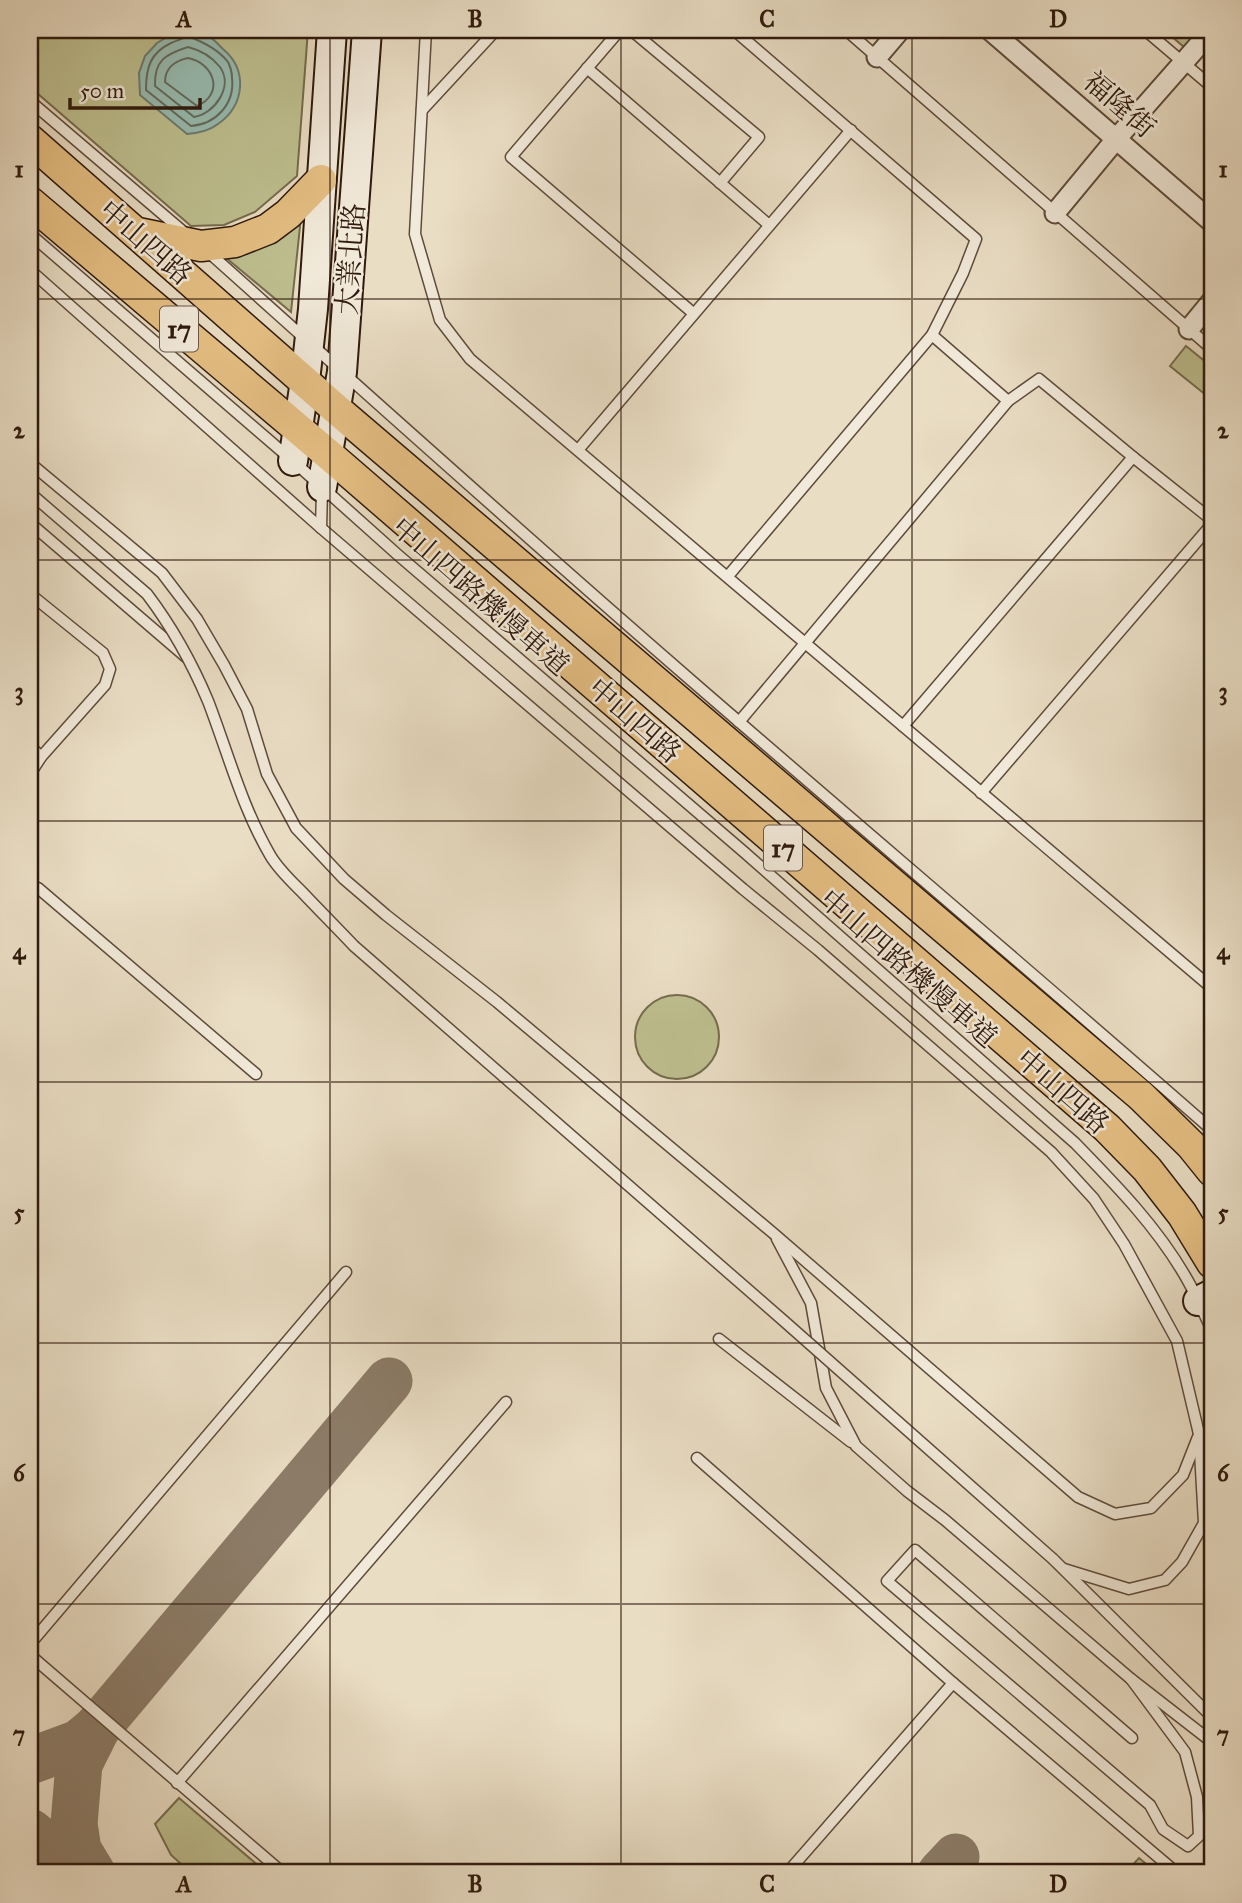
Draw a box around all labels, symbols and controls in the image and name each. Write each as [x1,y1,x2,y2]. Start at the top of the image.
text: A [174,5,192,33]
text: B [467,5,483,33]
text: C [759,5,775,33]
text: D [1049,5,1067,33]
street label: 福隆街 [1076,64,1163,145]
scale bar [70,66,200,110]
text: 50 m [80,78,125,104]
text: 1 [14,155,24,183]
text: 1 [1218,155,1228,183]
street label: 中山四路 [92,192,199,292]
street label: 大業北路 [329,202,372,316]
road number: 17 [160,306,198,352]
text: 2 [13,416,25,444]
text: 2 [1217,416,1229,444]
street label: 中山四路機慢車道 [385,510,577,683]
street label: 中山四路 [581,670,688,770]
text: 3 [14,677,24,706]
text: 3 [1218,677,1228,706]
road number: 17 [764,826,802,870]
street label: 中山四路機慢車道 [813,882,1005,1055]
text: 4 [13,937,27,965]
text: 4 [1217,937,1231,965]
street label: 中山四路 [1009,1041,1116,1141]
text: 5 [14,1198,25,1226]
text: 5 [1218,1198,1229,1226]
text: 6 [13,1459,26,1487]
text: 6 [1217,1459,1230,1487]
text: 7 [13,1720,25,1748]
text: 7 [1217,1720,1229,1748]
text: A [174,1870,192,1898]
text: B [467,1870,483,1898]
text: C [759,1870,775,1898]
text: D [1049,1870,1067,1898]

